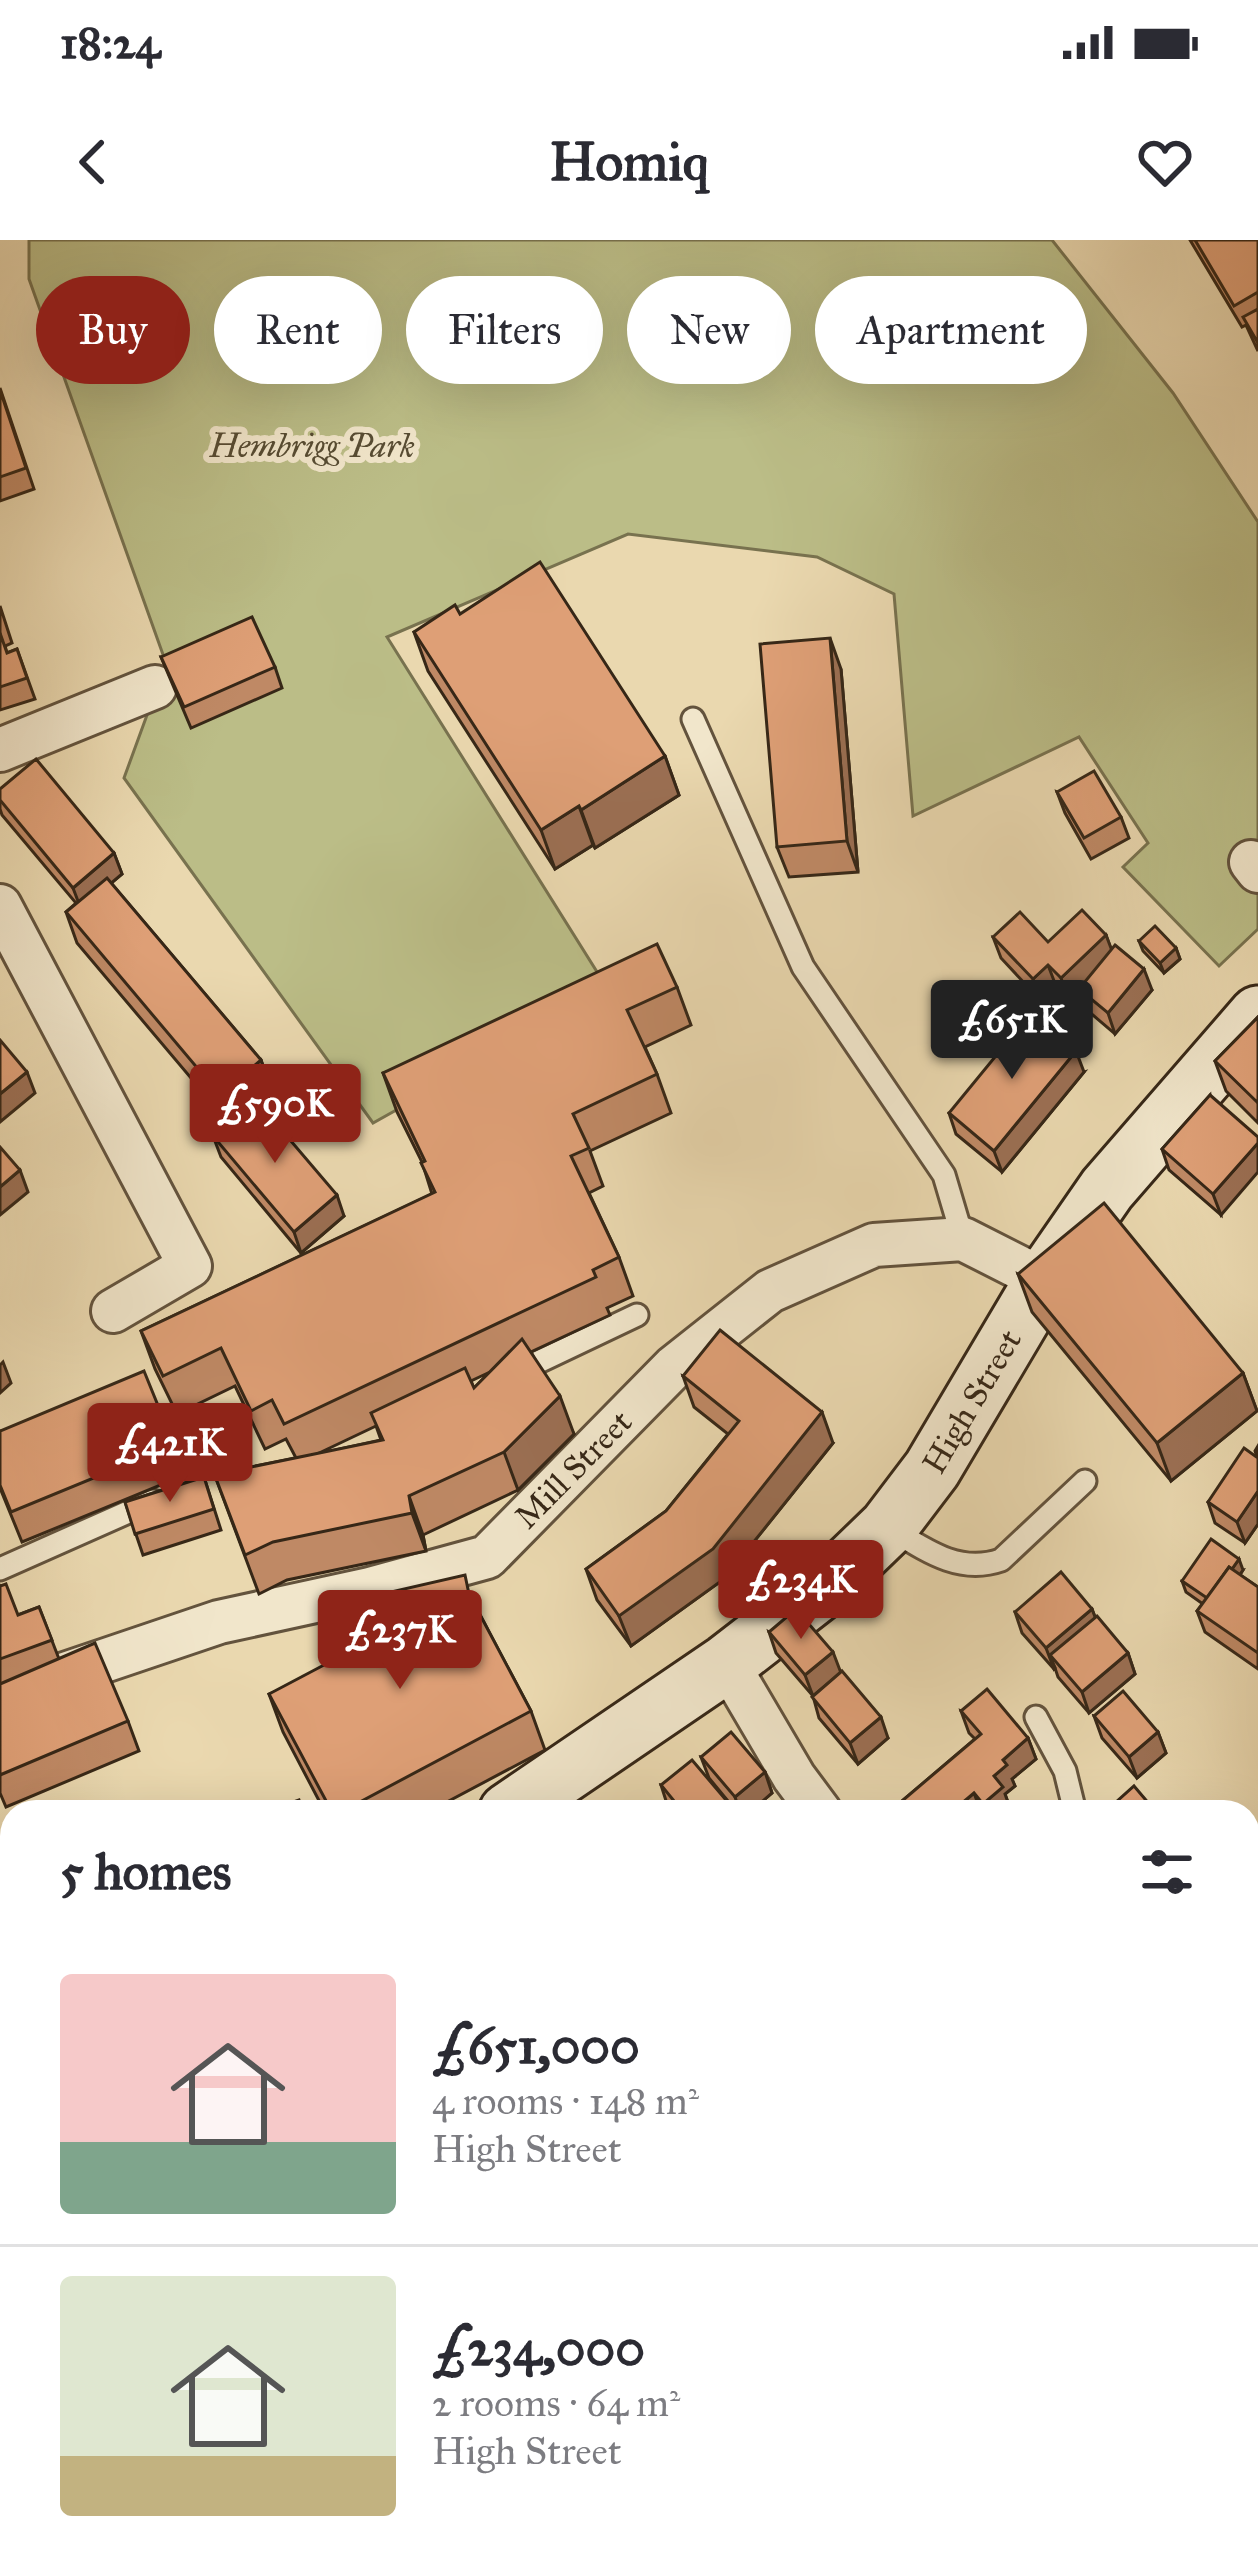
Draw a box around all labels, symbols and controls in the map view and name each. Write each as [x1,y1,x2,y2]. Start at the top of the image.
text: 18:24 [60,15,160,70]
icon: back [60,129,126,195]
text: Homiq [549,129,709,195]
icon: heart [1132,129,1198,195]
chip: Buy [36,276,190,384]
chip: Rent [214,276,382,384]
chip: Filters [406,276,603,384]
chip: New [627,276,791,384]
chip: Apartment [815,276,1087,384]
park label: Hembrigg Park [208,426,415,466]
pin: £651K [928,980,1096,1082]
text: £651K [958,995,1066,1043]
pin: £590K [191,1064,359,1166]
text: £590K [217,1079,333,1127]
street label: High Street [914,1322,1030,1481]
street label: Mill Street [506,1402,640,1537]
pin: £421K [86,1403,254,1505]
text: £421K [114,1418,226,1466]
pin: £234K [717,1540,885,1642]
text: £234K [745,1555,857,1603]
pin: £237K [316,1590,484,1692]
text: £237K [345,1605,455,1653]
icon: filters [1134,1839,1200,1905]
text: 5 homes [60,1841,231,1903]
text: £651,000 [432,2015,640,2077]
icon: home [156,2022,300,2166]
text: 4 rooms · 148 m² [432,2077,699,2125]
text: High Street [432,2125,622,2173]
text: £234,000 [432,2317,645,2379]
icon: home [156,2324,300,2468]
text: 2 rooms · 64 m² [432,2379,680,2427]
text: High Street [432,2427,622,2475]

